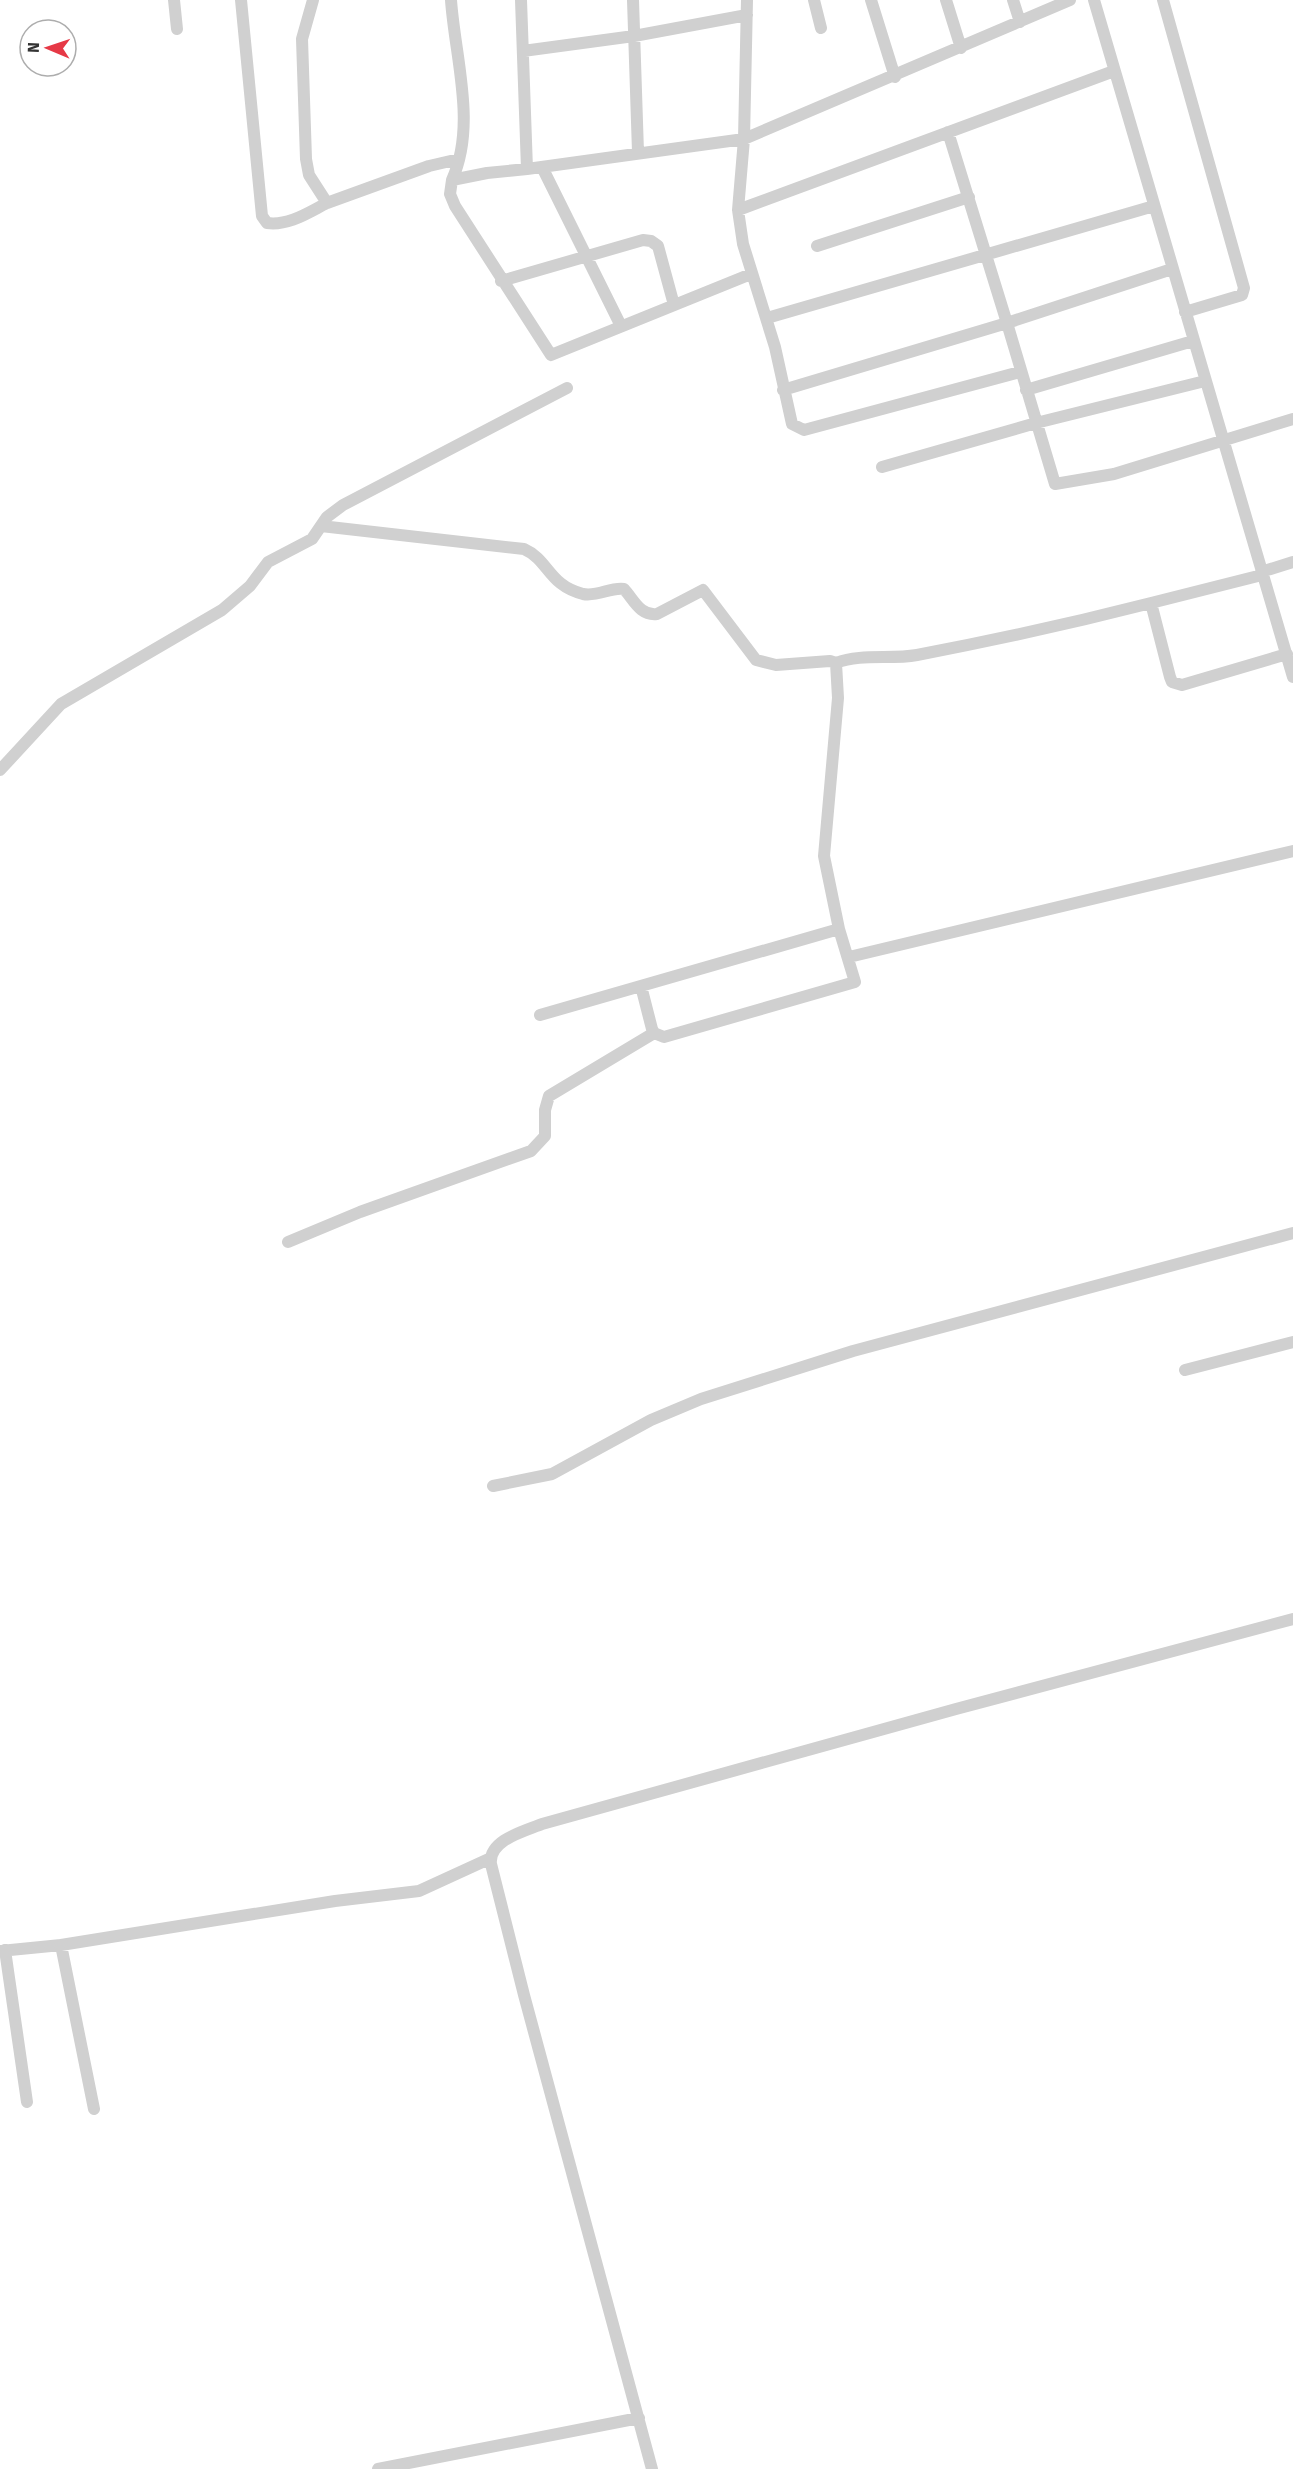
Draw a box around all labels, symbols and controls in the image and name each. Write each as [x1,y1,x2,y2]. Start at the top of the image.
north arrow [18,18,78,78]
text: N [24,42,43,53]

